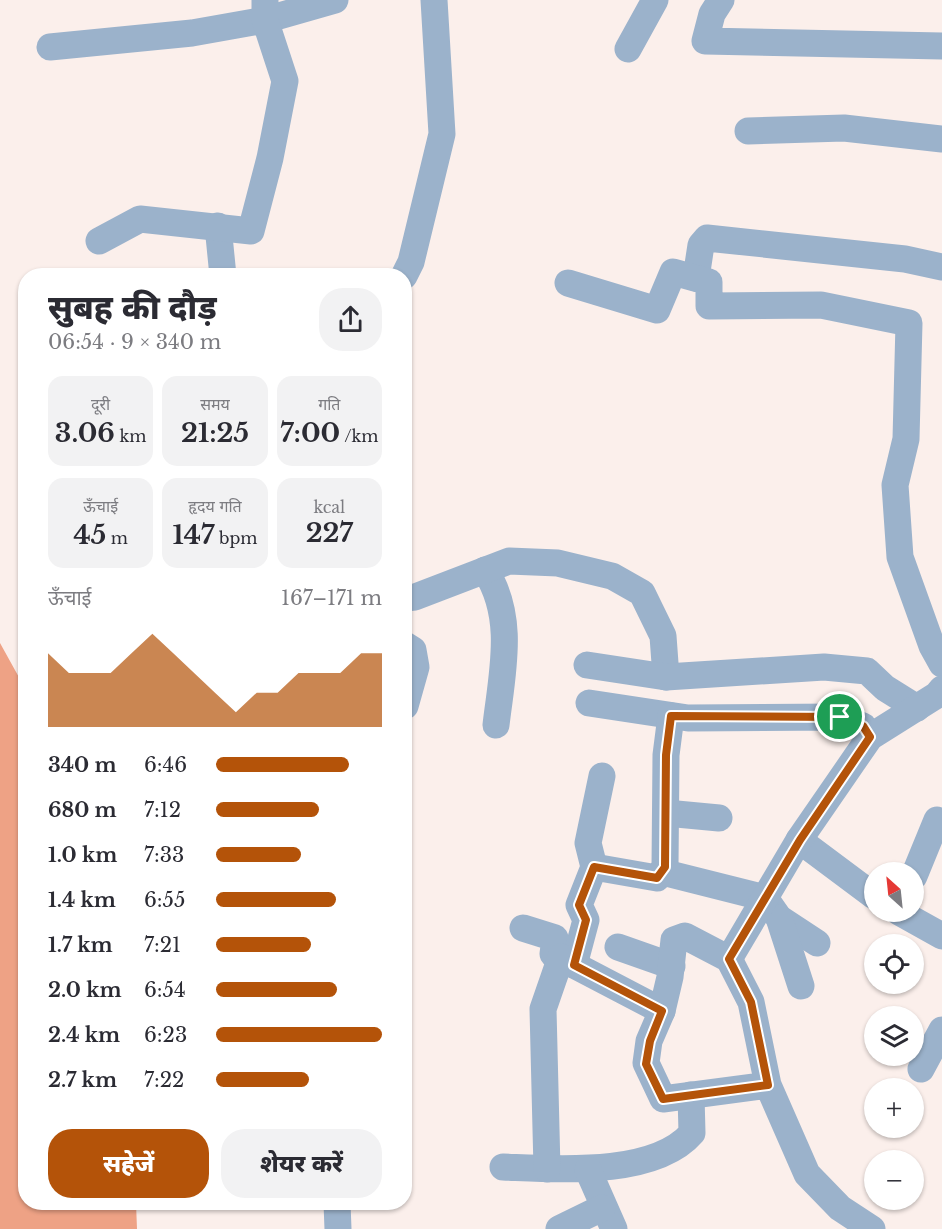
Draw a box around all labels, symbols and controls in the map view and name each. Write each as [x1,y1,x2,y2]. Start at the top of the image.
text: सुबह की दौड़ [48,287,217,328]
button: share [319,288,382,351]
text: 06:54 · 9 × 340 m [48,330,221,354]
text: दूरी [91,394,110,414]
text: समय [200,394,230,414]
text: गति [318,394,340,414]
text: 3.06 [55,417,115,449]
text: 21:25 [181,417,249,449]
text: 7:00 [280,417,340,449]
text: km [115,426,146,446]
text: /km [340,426,379,446]
text: ऊँचाई [83,496,118,516]
text: हृदय गति [188,496,242,516]
text: kcal [313,497,345,517]
text: 227 [306,517,353,549]
text: 45 [73,519,106,551]
text: 147 [172,519,214,551]
text: m [106,528,128,548]
text: bpm [214,528,258,548]
text: ऊँचाई [48,586,91,610]
text: 167–171 m [281,586,382,610]
pin [814,691,865,742]
icon: arrive [823,700,856,733]
text: 340 m [48,753,117,777]
text: 6:46 [144,753,187,777]
text: 680 m [48,798,117,822]
text: 7:12 [144,798,181,822]
text: 1.0 km [48,843,117,867]
text: 7:33 [144,843,184,867]
north arrow [864,862,924,922]
map controls [864,862,924,1210]
text: 1.4 km [48,888,116,912]
text: 6:55 [144,888,185,912]
text: 1.7 km [48,933,113,957]
text: 7:21 [144,933,181,957]
button: locate [864,934,924,994]
text: 2.0 km [48,978,122,1002]
text: 6:54 [144,978,186,1002]
button: layers [864,1006,924,1066]
text: 2.4 km [48,1023,120,1047]
text: 6:23 [144,1023,187,1047]
text: 2.7 km [48,1068,117,1092]
text: 7:22 [144,1068,184,1092]
button: + [864,1078,924,1138]
button: सहेजें [48,1129,209,1198]
button: शेयर करें [221,1129,382,1198]
button: − [864,1150,924,1210]

